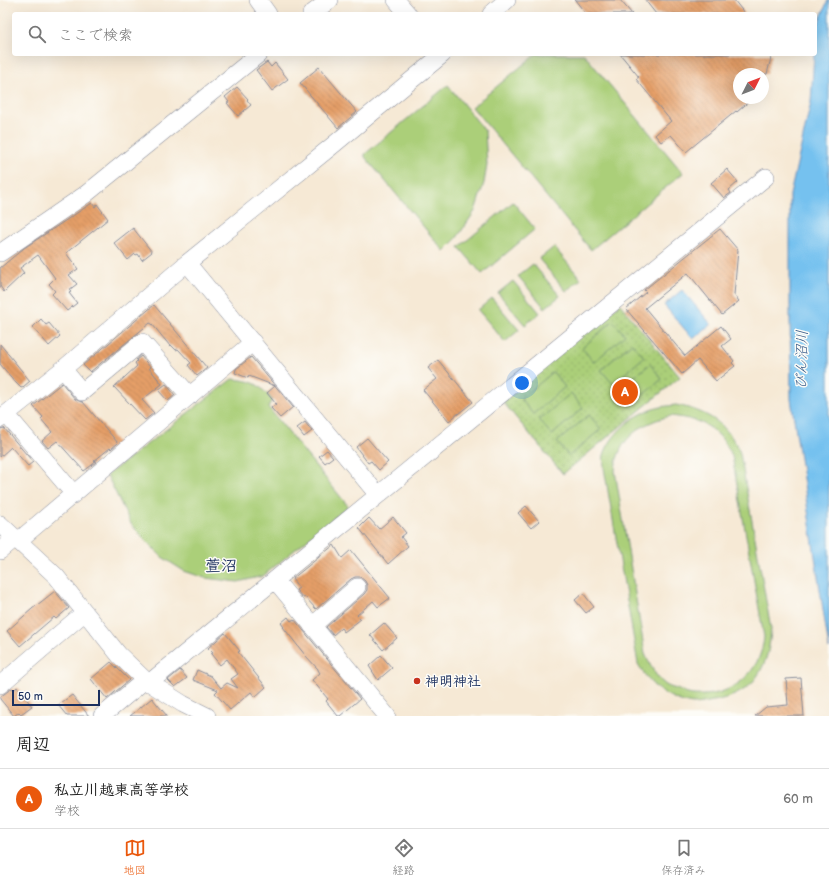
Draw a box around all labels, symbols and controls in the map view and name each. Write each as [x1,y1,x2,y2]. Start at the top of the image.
search box [12,12,817,56]
icon: search [26,23,48,45]
text: ここで検索 [58,26,133,45]
north arrow [733,68,769,104]
water label: びん沼川 [792,330,812,390]
your location [512,373,532,393]
pin: A [612,377,638,407]
district label: 萱沼 [205,557,237,576]
place label: 神明神社 [425,673,481,690]
marker: 神明神社 [412,676,422,686]
scale bar [12,688,100,707]
text: 50 m [18,690,43,703]
text: 周辺 [16,735,50,755]
text: 私立川越東高等学校 [54,781,189,800]
text: A [25,791,33,807]
text: 60 m [783,791,813,807]
text: 学校 [54,803,80,819]
tab: 地図 [124,837,146,877]
tab: 経路 [393,837,415,877]
tab: 保存済み [662,837,706,877]

